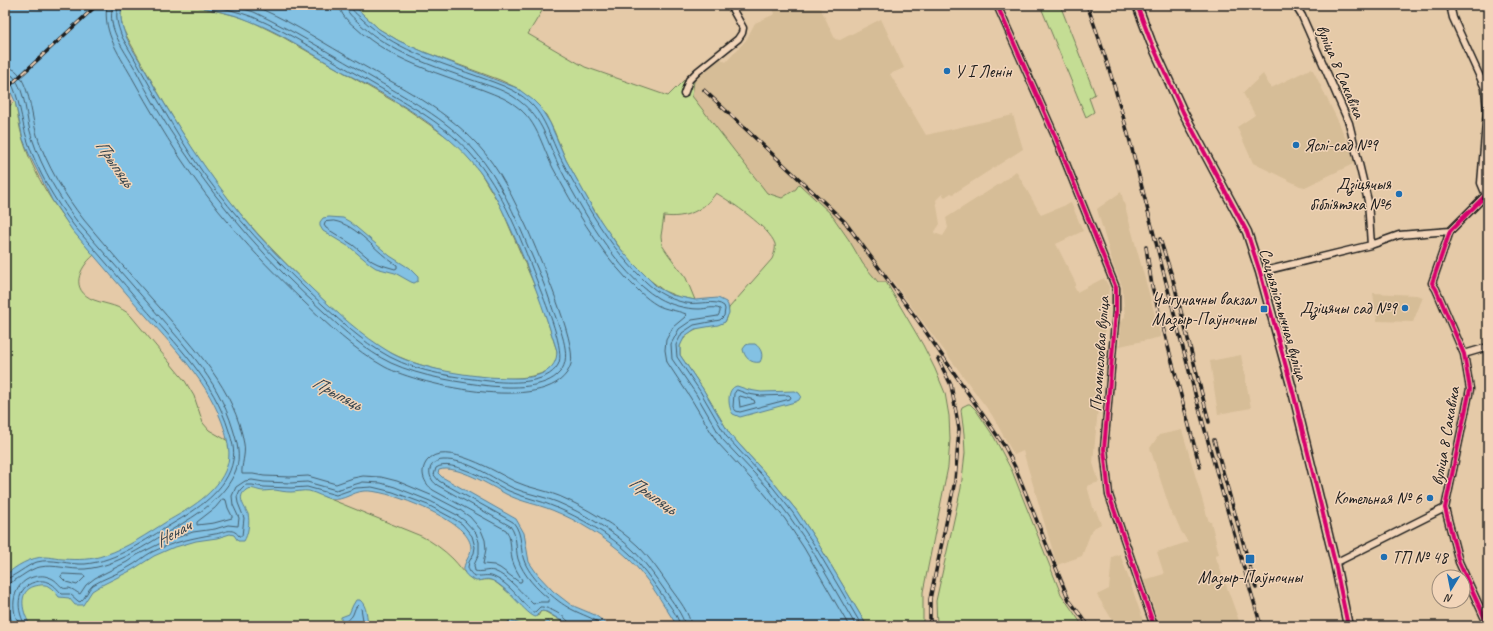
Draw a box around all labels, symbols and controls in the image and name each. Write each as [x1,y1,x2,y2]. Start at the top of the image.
street label: вуліца 8 Сакавіка [1311,21,1370,123]
place label: У І Ленін [955,61,1012,82]
marker: У І Ленін [942,66,952,76]
water label: Прыпяць [91,135,140,193]
place label: Яслі-сад №9 [1304,135,1379,156]
marker: Яслі-сад №9 [1291,140,1301,150]
place label: Дзіцячыя бібліятэка №6 [1310,174,1392,215]
marker: Дзіцячыя бібліятэка №6 [1394,189,1404,199]
street label: Сацыялістычная вуліца [1255,246,1313,384]
place label: Чыгуначны вакзал Мазыр-Паўночны [1152,289,1258,331]
street label: Прамысловая вуліца [1085,294,1114,412]
place label: Дзіцячы сад №9 [1300,298,1398,320]
marker: Дзіцячы сад №9 [1400,303,1410,313]
marker: Чыгуначны вакзал Мазыр-Паўночны [1259,304,1269,314]
water label: Прыпяць [309,371,367,416]
street label: вуліца 8 Сакавіка [1426,384,1465,487]
water label: Прыпяць [625,471,683,520]
place label: Котельная № 6 [1334,488,1423,509]
marker: Котельная № 6 [1425,493,1435,503]
water label: Ненач [151,513,198,552]
place label: ТП № 48 [1392,547,1450,568]
marker: ТП № 48 [1379,552,1389,562]
marker: Мазыр-Паўночны [1244,553,1256,565]
place label: Мазыр-Паўночны [1198,567,1304,589]
north arrow [1431,569,1471,609]
text: N [1443,591,1454,606]

